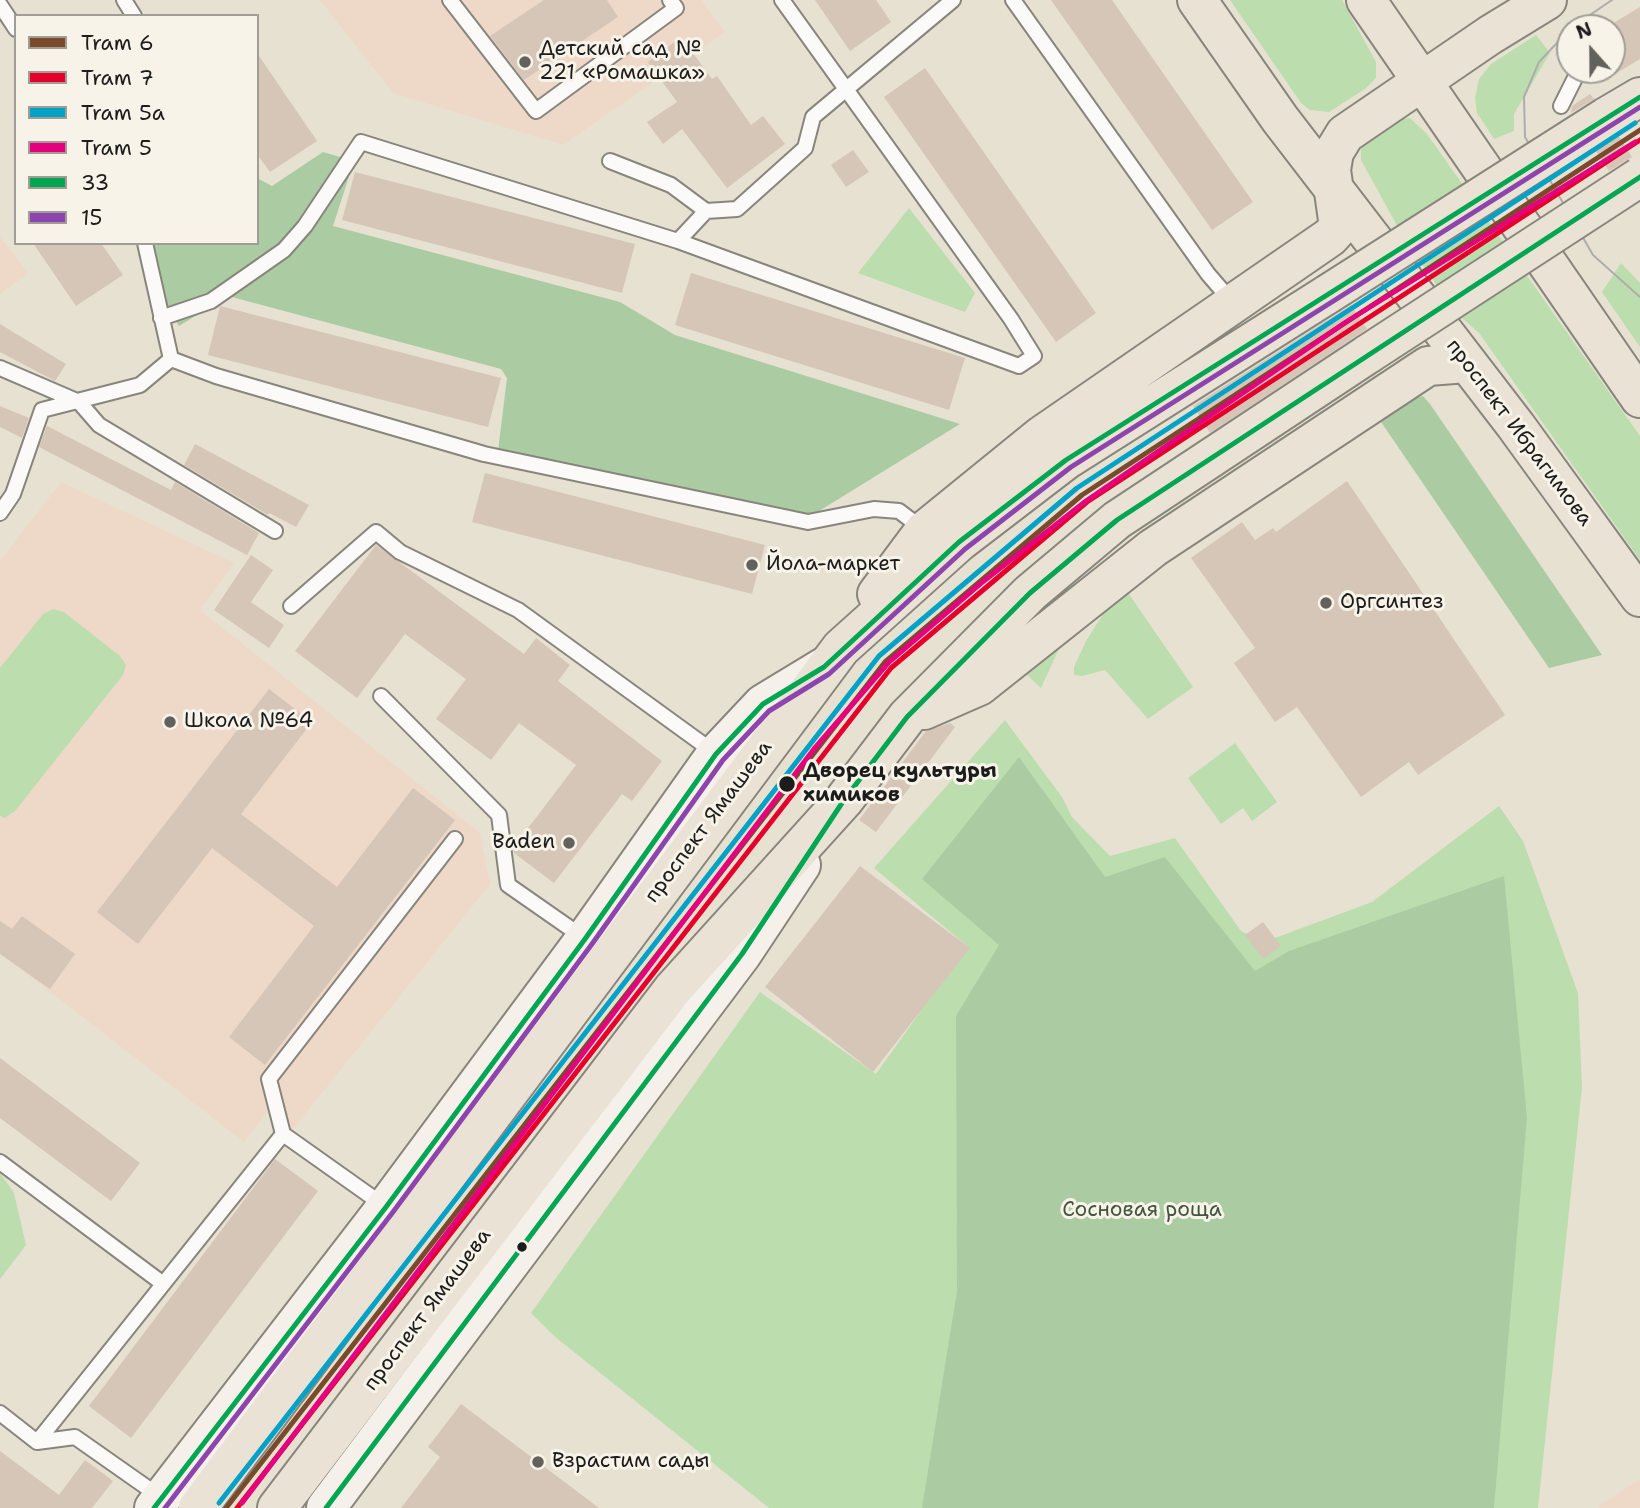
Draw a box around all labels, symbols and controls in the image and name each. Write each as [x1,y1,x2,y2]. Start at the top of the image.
legend [14,14,259,245]
north arrow [1556,14,1626,84]
text: N [1573,16,1596,45]
text: Tram 6 [81,29,154,57]
place label: Детский сад № 221 «Ромашка» [539,37,705,87]
marker: Детский сад № 221 «Ромашка» [517,54,533,70]
text: Tram 7 [81,64,154,92]
text: Tram 5а [81,99,165,127]
text: Tram 5 [81,134,152,162]
text: 33 [81,169,109,197]
text: 15 [81,204,102,232]
street label: проспект Ибрагимова [1440,334,1598,532]
place label: Йола-маркет [766,552,900,578]
marker: Йола-маркет [744,557,760,573]
place label: Оргсинтез [1340,590,1444,616]
marker: Оргсинтез [1318,595,1334,611]
place label: Школа №64 [184,709,313,735]
marker: Школа №64 [162,714,178,730]
street label: проспект Ямашева [640,736,778,908]
place label: Дворец культуры химиков [803,759,997,809]
marker: Дворец культуры химиков [777,774,797,794]
place label: Baden [492,830,555,856]
marker: Baden [561,835,577,851]
park label: Сосновая роща [1062,1198,1222,1224]
street label: проспект Ямашева [359,1224,497,1396]
unlabelled marker [515,1240,529,1254]
place label: Взрастим сады [552,1449,709,1475]
marker: Взрастим сады [530,1454,546,1470]

